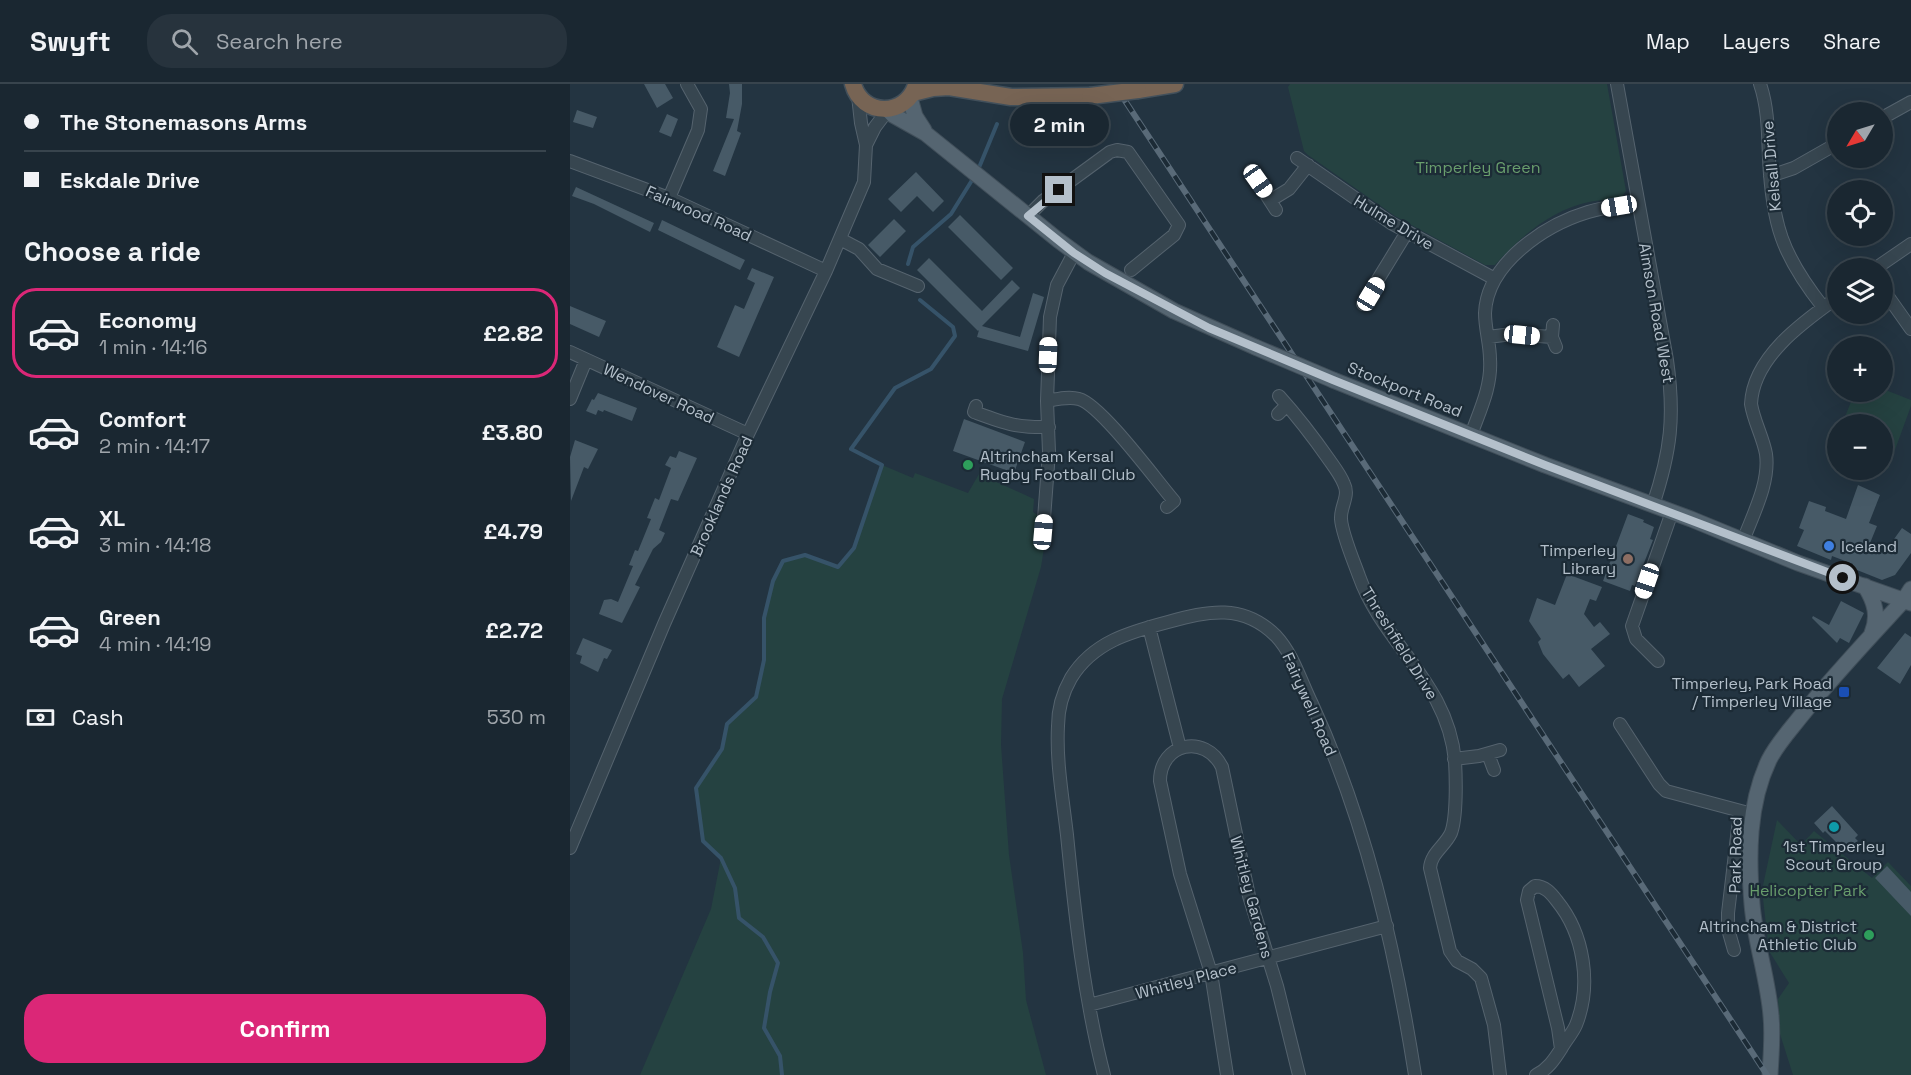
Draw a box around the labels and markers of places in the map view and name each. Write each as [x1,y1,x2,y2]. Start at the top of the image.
place label: Altrincham Kersal Rugby Football Club [980,446,1135,485]
marker: Altrincham Kersal Rugby Football Club [961,458,975,472]
place label: Iceland [1841,536,1897,557]
marker: Iceland [1822,539,1836,553]
place label: Timperley Library [1540,540,1616,579]
marker: Timperley Library [1621,552,1635,566]
place label: Timperley, Park Road / Timperley Village [1672,673,1832,712]
marker: Timperley, Park Road / Timperley Village [1837,685,1851,699]
marker: 1st Timperley Scout Group [1827,820,1841,834]
place label: 1st Timperley Scout Group [1783,836,1885,875]
place label: Altrincham & District Athletic Club [1699,916,1857,955]
marker: Altrincham & District Athletic Club [1862,928,1876,942]

